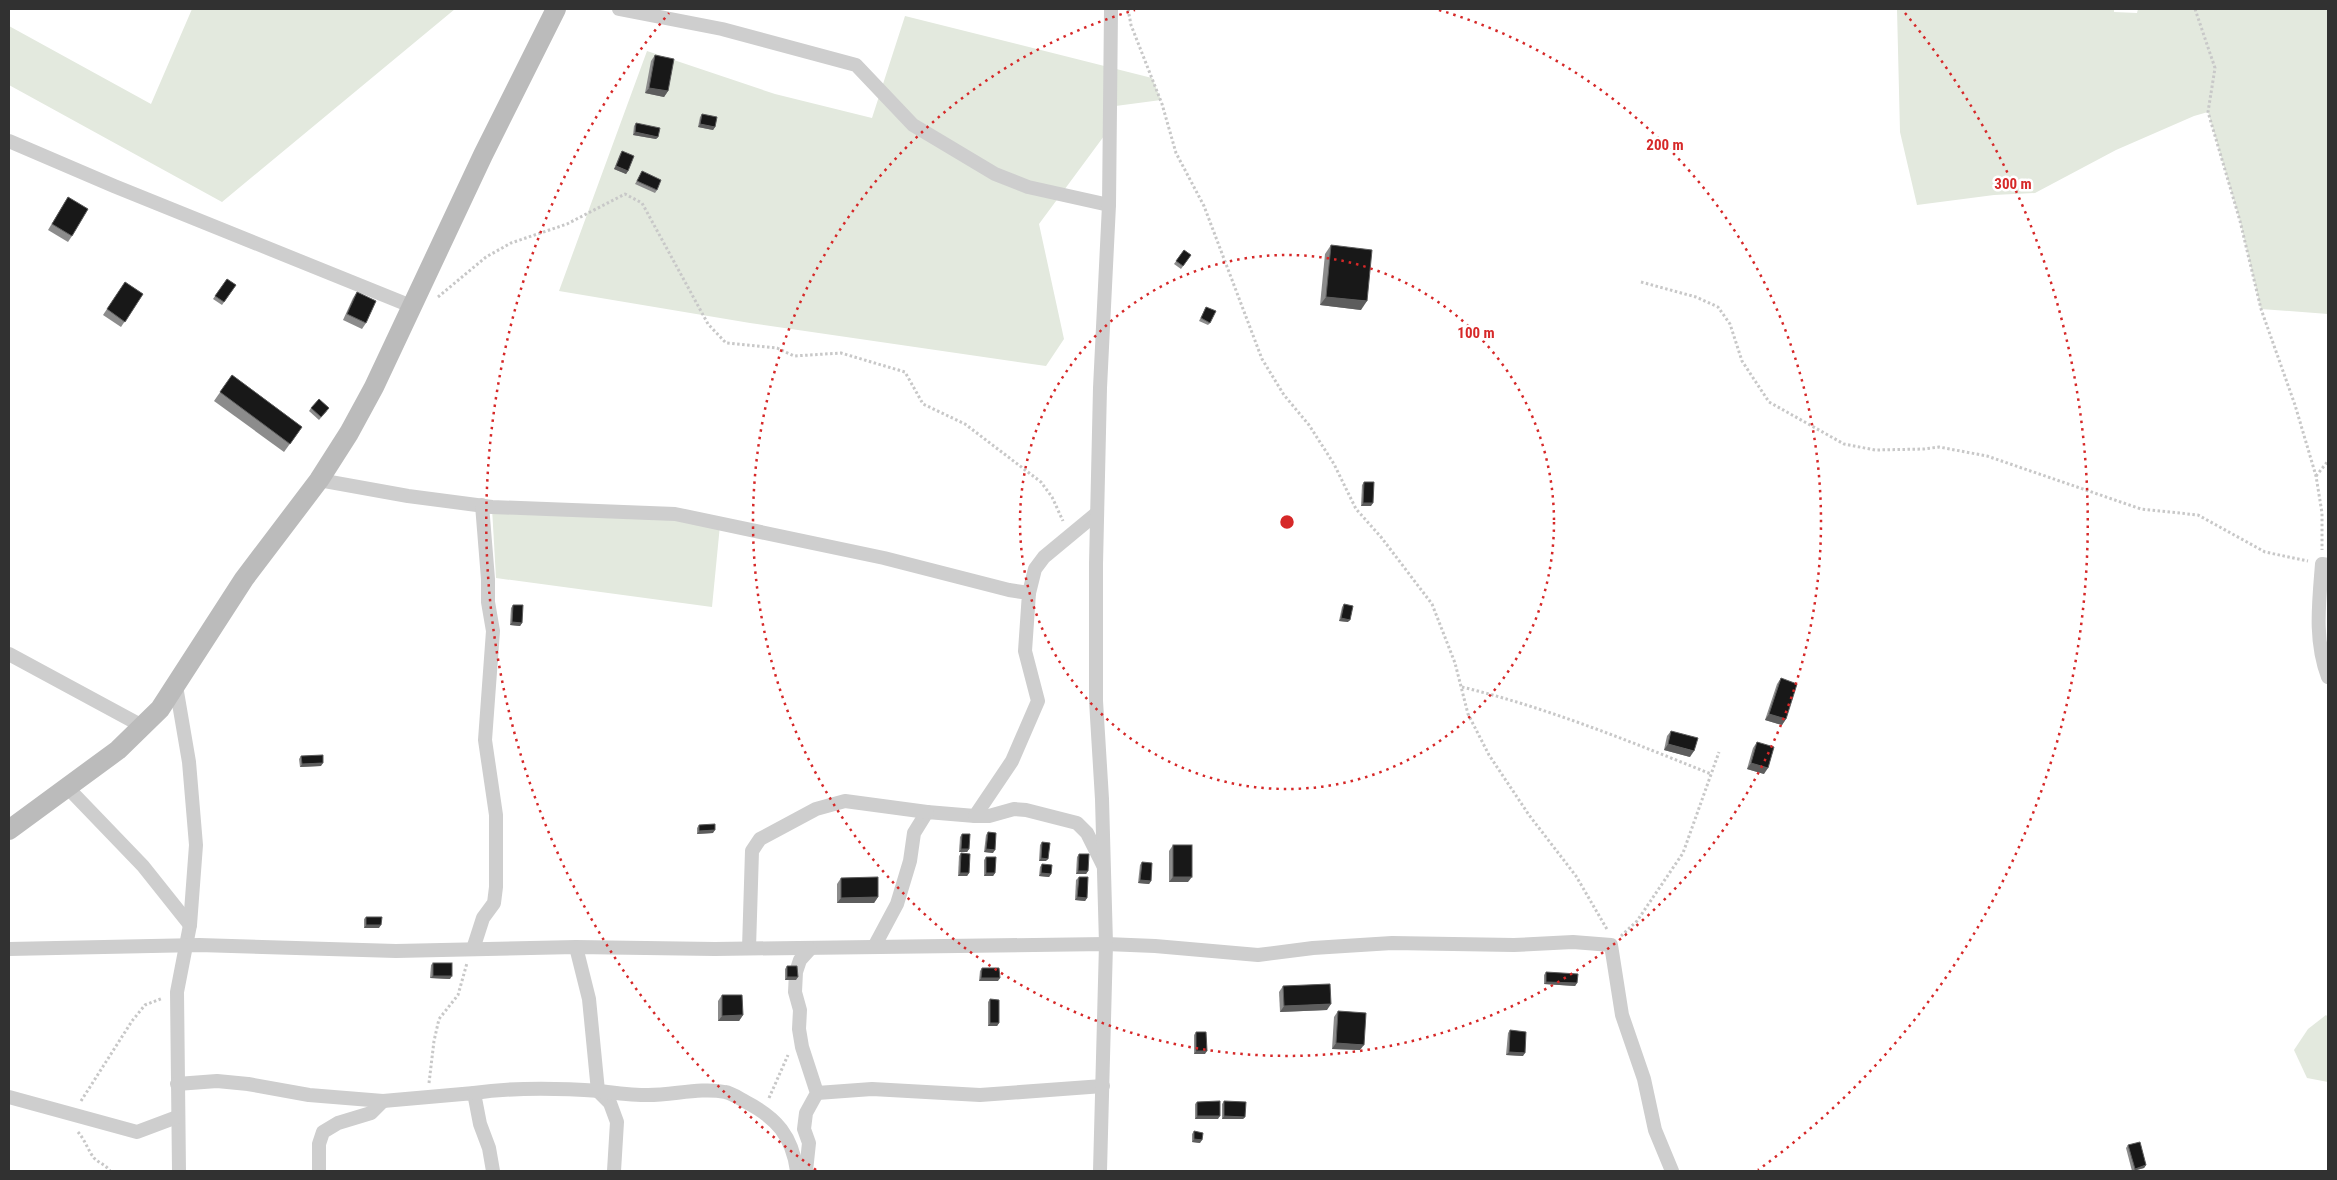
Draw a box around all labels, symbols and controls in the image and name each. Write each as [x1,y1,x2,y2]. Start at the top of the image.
text: 200 m [1646,136,1684,154]
text: 300 m [1994,175,2032,193]
text: 100 m [1457,324,1495,342]
centre of rings [1278,513,1296,531]

